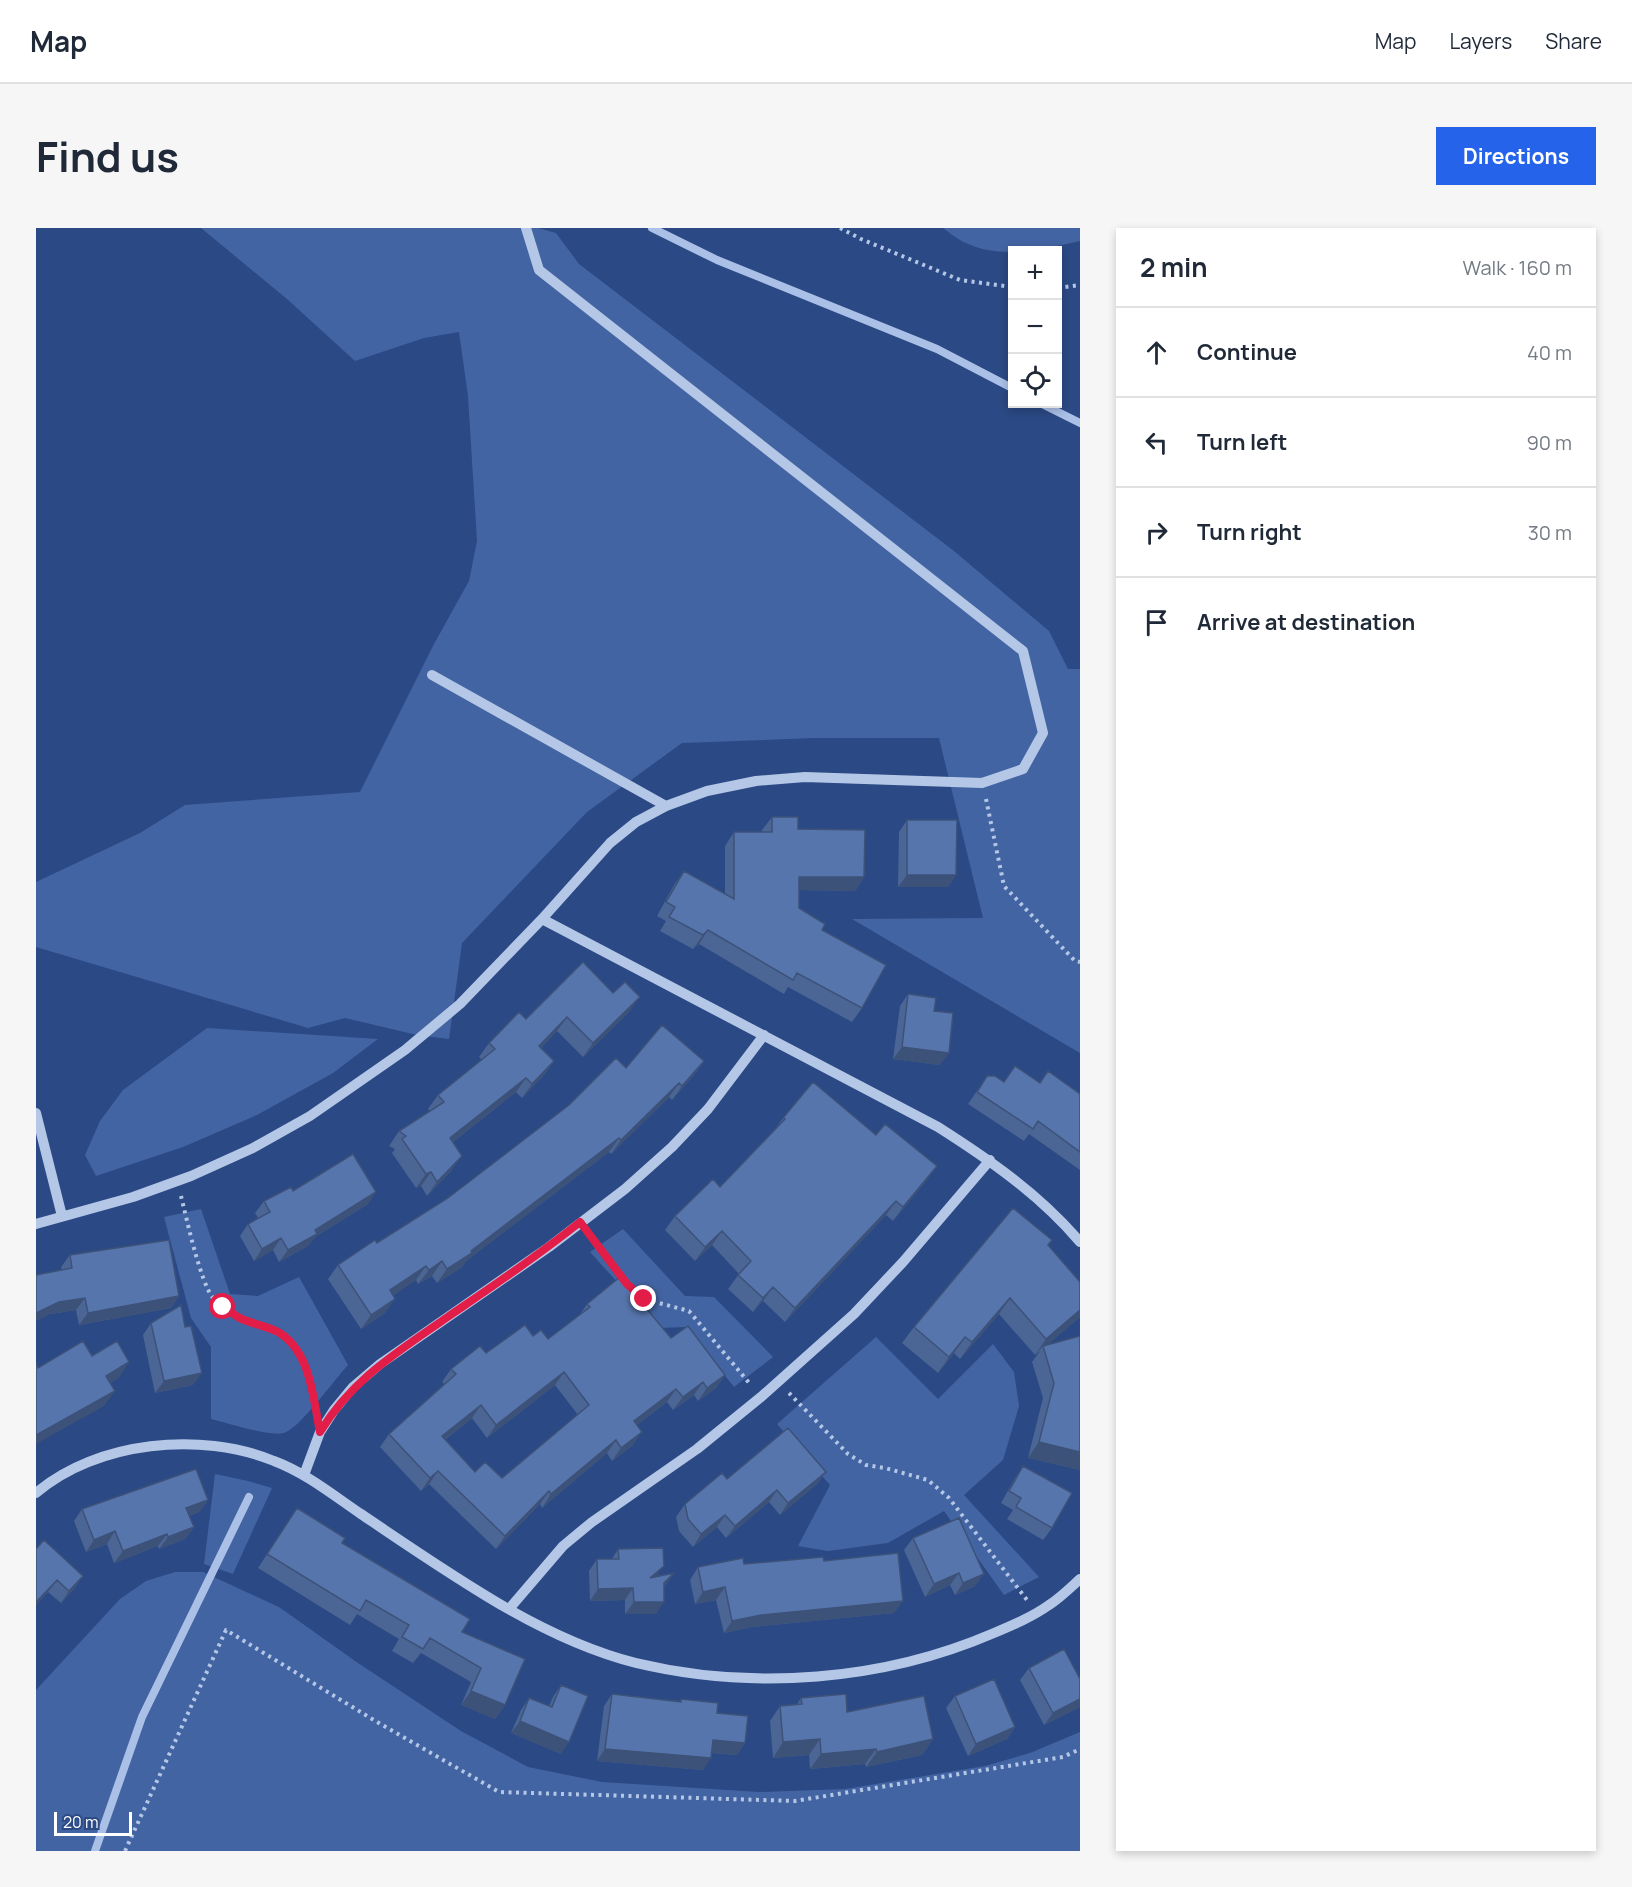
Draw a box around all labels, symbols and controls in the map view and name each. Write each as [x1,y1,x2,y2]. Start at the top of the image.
text: Map [30,22,87,60]
text: Map [1375,27,1416,55]
text: Layers [1449,27,1512,55]
text: Share [1545,27,1602,55]
text: Find us [36,127,179,185]
button: Directions [1436,127,1596,185]
map controls [1008,246,1062,408]
button: + [1008,246,1062,300]
text: 2 min [1140,249,1208,285]
text: Walk · 160 m [1463,254,1572,281]
button: − [1008,300,1062,354]
icon: ahead [1140,336,1173,369]
text: Continue [1197,337,1297,367]
text: 40 m [1527,339,1572,366]
button: locate [1008,354,1062,408]
icon: left [1140,426,1173,459]
text: Turn left [1197,427,1287,457]
text: 90 m [1526,429,1572,456]
icon: right [1140,516,1173,549]
text: Turn right [1197,517,1302,547]
text: 30 m [1528,519,1572,546]
icon: arrive [1140,606,1173,639]
text: Arrive at destination [1197,607,1415,637]
route end [630,1285,656,1311]
route start [209,1293,235,1319]
scale bar [54,1809,132,1836]
text: 20 m [63,1811,99,1833]

